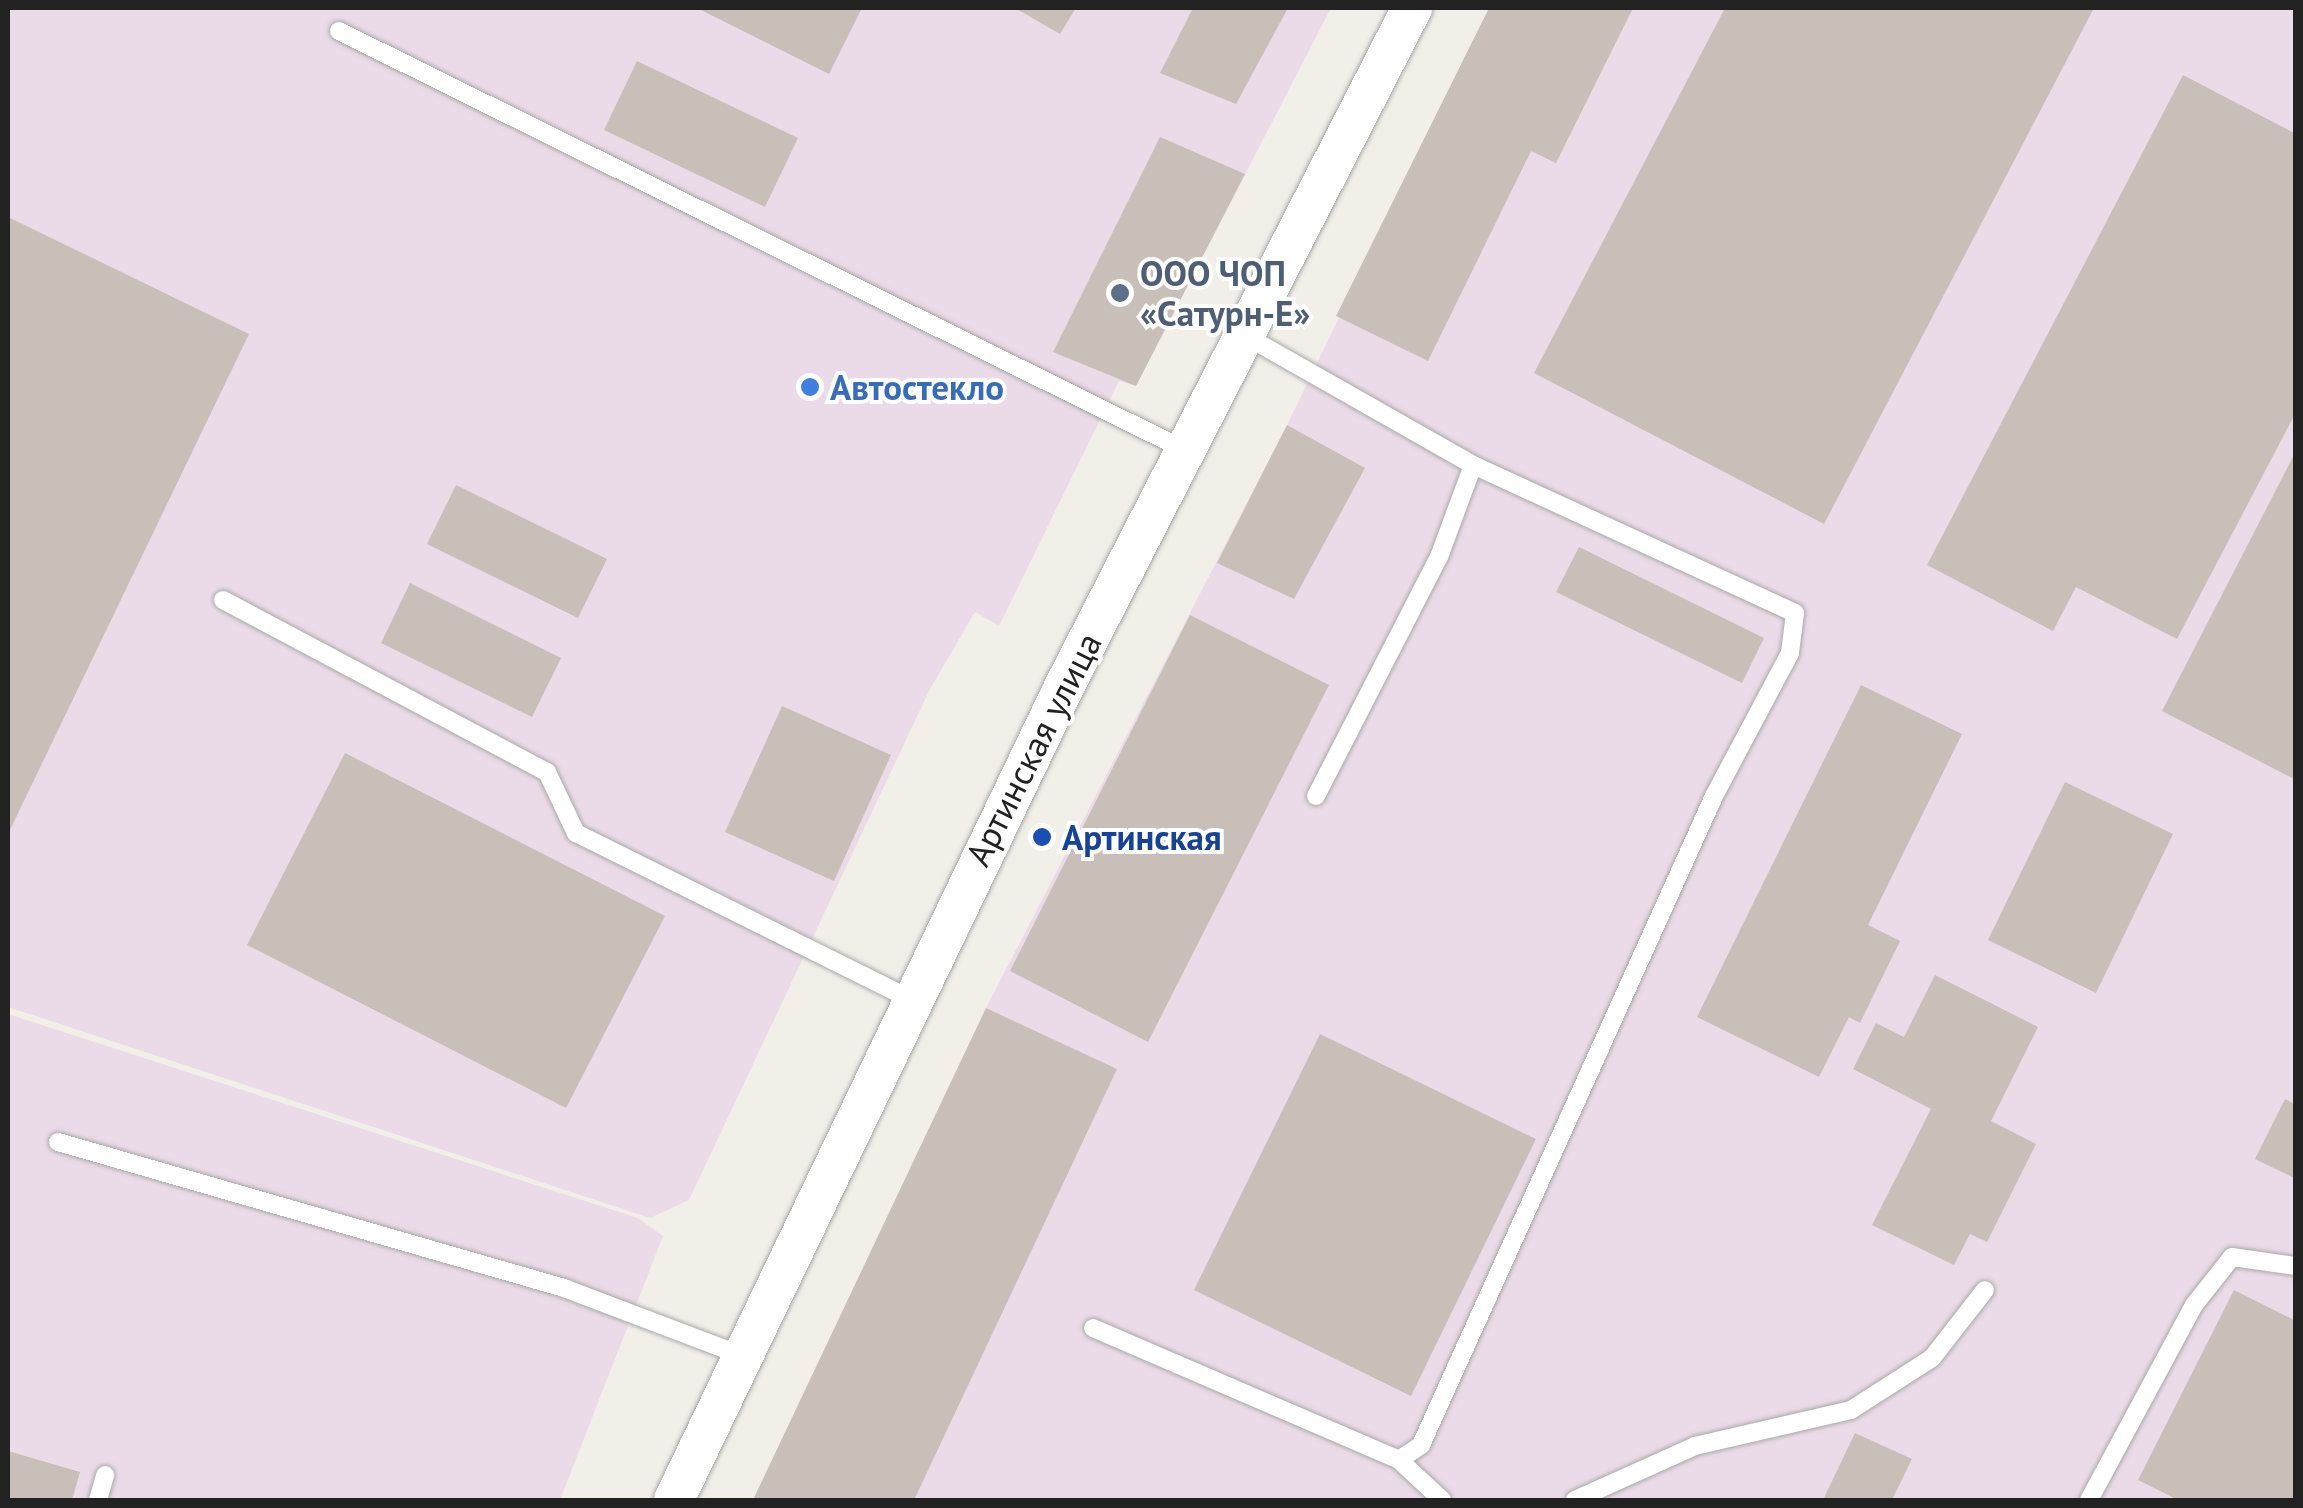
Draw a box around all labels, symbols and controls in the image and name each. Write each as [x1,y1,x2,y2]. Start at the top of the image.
place label: ООО ЧОП «Сатурн-Е» [1140,252,1310,334]
marker: ООО ЧОП «Сатурн-Е» [1109,282,1131,304]
place label: Автостекло [830,366,1004,408]
marker: Автостекло [799,376,821,398]
street label: Артинская улица [956,626,1110,872]
place label: Артинская [1062,816,1222,858]
marker: Артинская [1031,826,1053,848]

